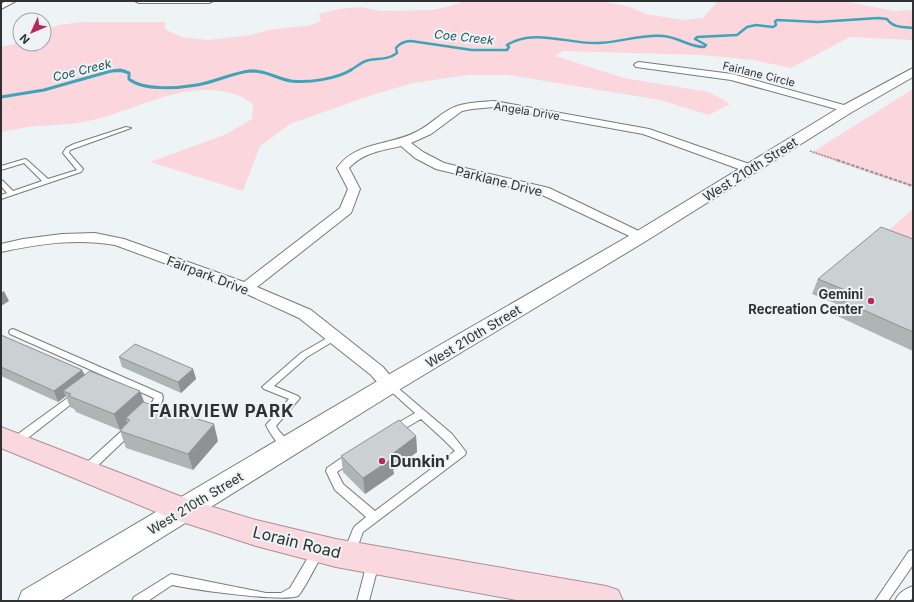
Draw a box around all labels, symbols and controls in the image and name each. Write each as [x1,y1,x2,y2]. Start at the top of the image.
north arrow [12,12,52,52]
water label: Coe Creek [434,26,495,48]
text: N [17,31,33,47]
water label: Coe Creek [51,55,113,85]
street label: Fairlane Circle [721,58,797,90]
street label: Angela Drive [493,99,561,123]
street label: West 210th Street [700,133,800,205]
street label: Parklane Drive [454,162,544,200]
street label: Fairpark Drive [165,252,251,298]
place label: Gemini Recreation Center [748,286,864,317]
marker: Gemini Recreation Center [866,296,876,306]
street label: West 210th Street [422,301,524,371]
district label: FAIRVIEW PARK [150,401,294,421]
place label: Dunkin' [390,451,450,471]
marker: Dunkin' [377,456,387,466]
street label: West 210th Street [144,468,246,538]
street label: Lorain Road [251,521,343,563]

